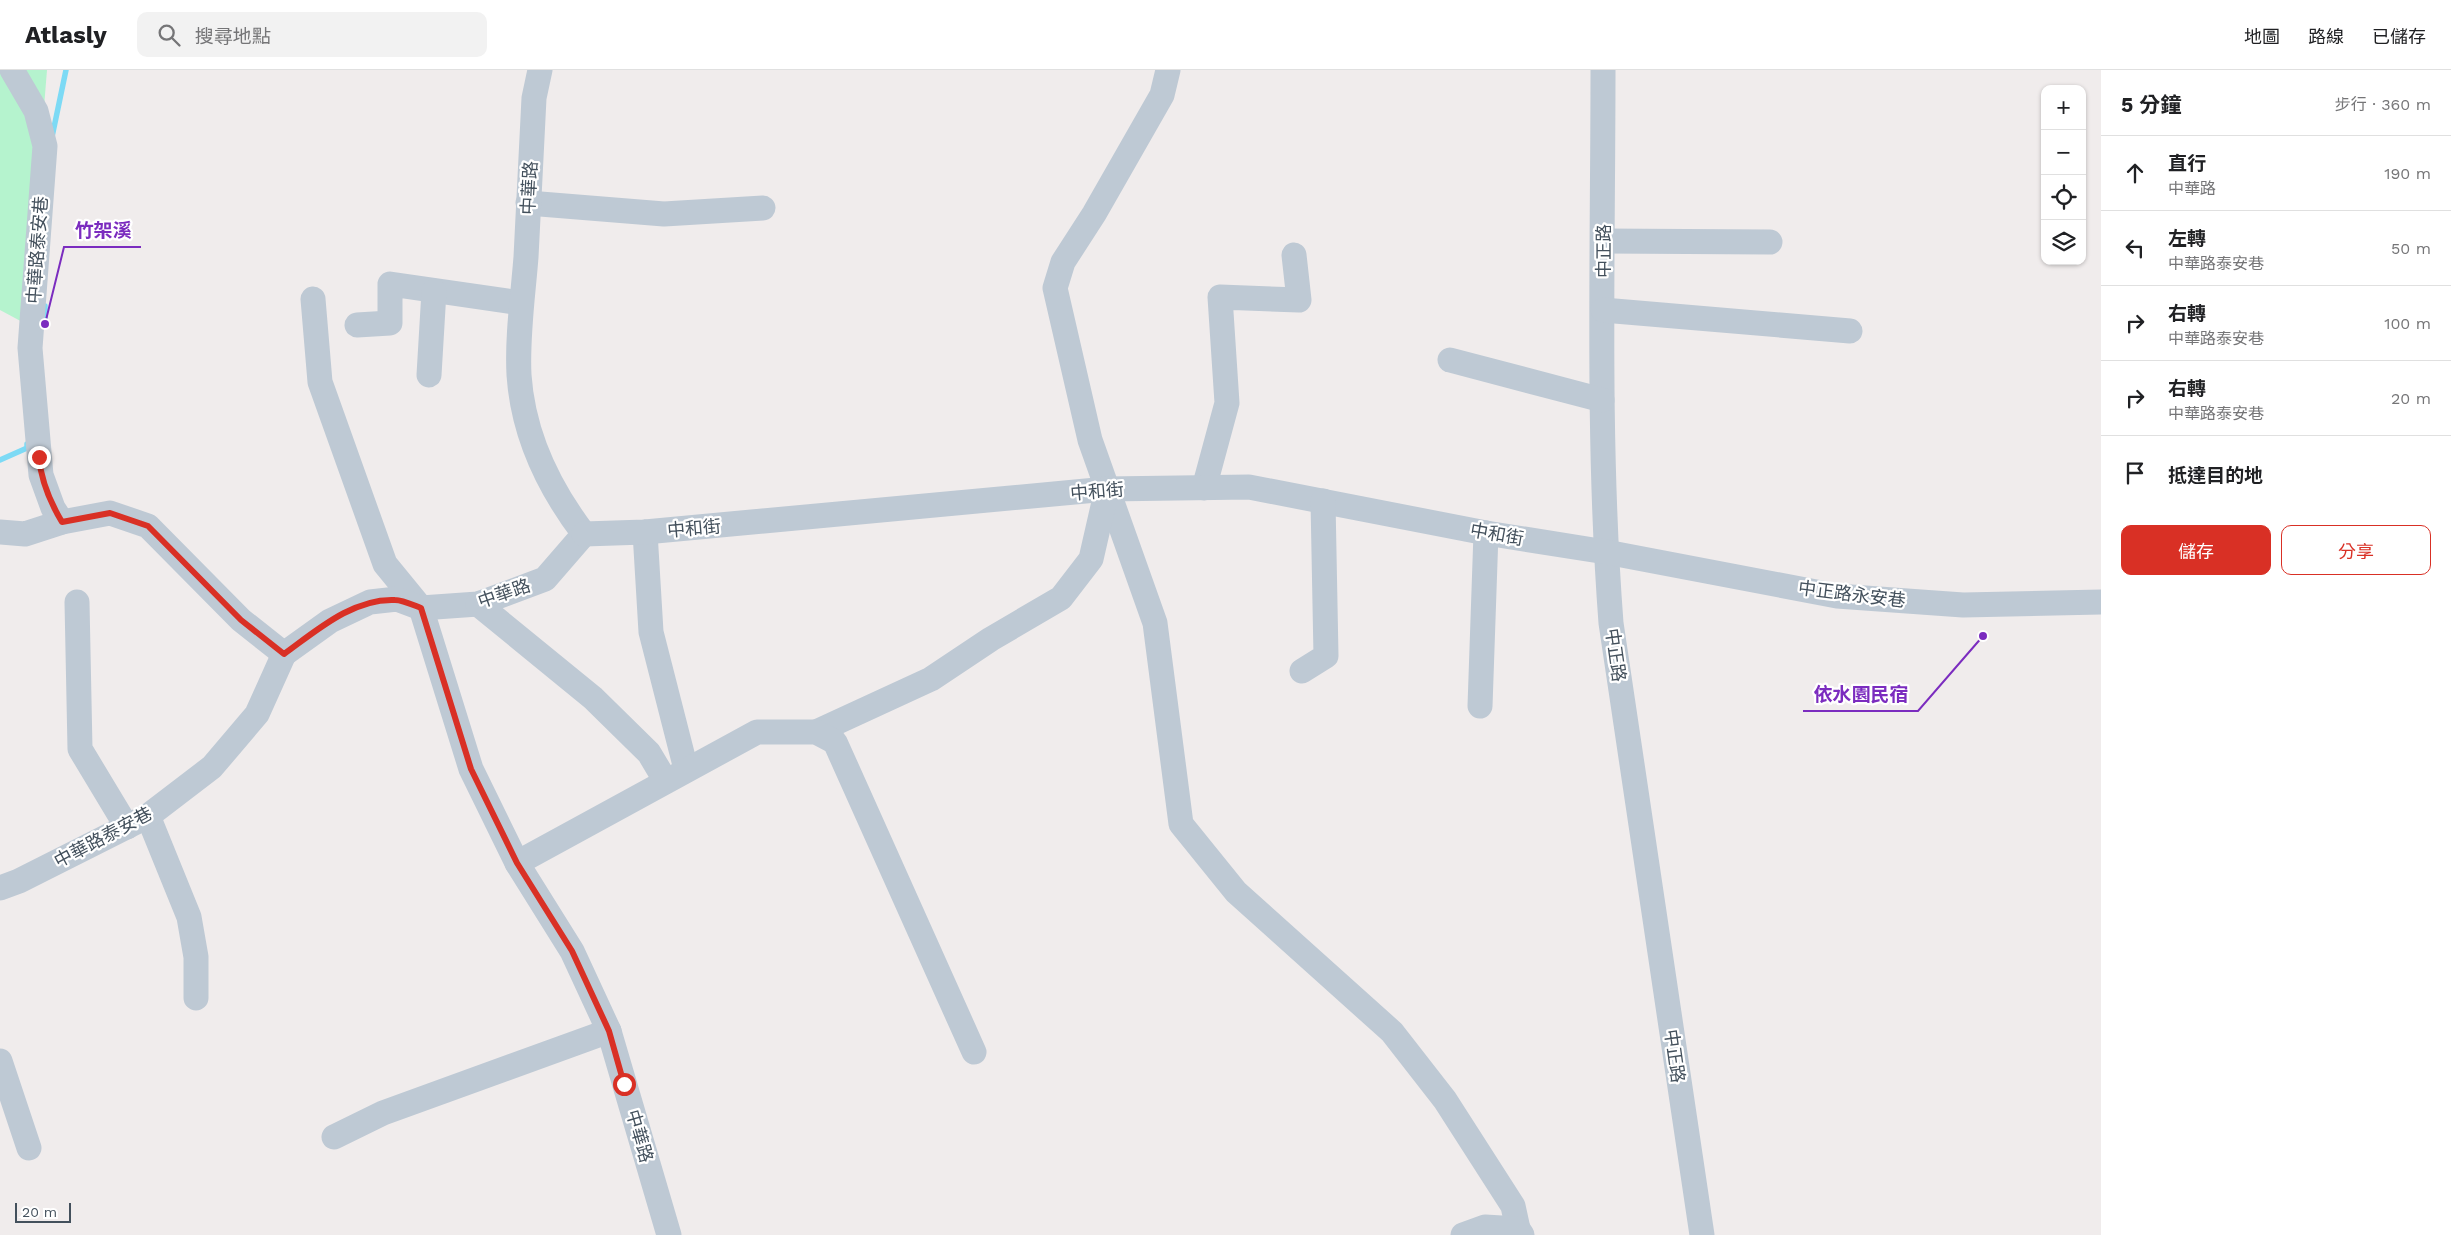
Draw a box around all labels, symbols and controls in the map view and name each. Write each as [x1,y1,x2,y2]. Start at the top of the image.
search box [137,12,487,57]
text: Atlasly [25,21,107,49]
icon: search [155,21,183,49]
text: 搜尋地點 [195,25,271,48]
text: 地圖 [2244,26,2280,47]
text: 路線 [2308,26,2344,47]
text: 已儲存 [2372,26,2426,47]
map controls [2041,85,2086,265]
button: + [2041,85,2086,130]
text: 5 分鐘 [2121,92,2181,117]
text: 步行 · 360 m [2335,95,2431,114]
button: − [2041,130,2086,175]
text: 直行 [2168,152,2206,175]
icon: ahead [2121,159,2149,187]
street label: 中華路 [517,160,541,216]
text: 190 m [2384,164,2431,183]
button: locate [2041,175,2086,220]
text: 中華路 [2168,179,2216,198]
street label: 中華路泰安巷 [23,195,51,305]
callout: 竹架溪 [64,213,141,247]
text: 竹架溪 [74,219,132,242]
button: layers [2041,220,2086,265]
street label: 中正路 [1593,224,1614,278]
text: 左轉 [2168,227,2206,250]
icon: left [2121,234,2149,262]
text: 50 m [2391,239,2431,258]
text: 中華路泰安巷 [2168,254,2264,273]
text: 右轉 [2168,302,2206,325]
icon: right [2121,309,2149,337]
text: 100 m [2384,314,2431,333]
text: 中華路泰安巷 [2168,329,2264,348]
text: 右轉 [2168,377,2206,400]
icon: right [2121,384,2149,412]
text: 20 m [2391,389,2431,408]
text: 中華路泰安巷 [2168,404,2264,423]
route end [28,446,51,469]
icon: arrive [2121,459,2149,487]
text: 抵達目的地 [2168,464,2263,487]
street label: 中和街 [1069,478,1125,504]
street label: 中和街 [666,515,722,541]
street label: 中和街 [1469,519,1525,549]
button: 儲存 [2121,525,2271,575]
button: 分享 [2281,525,2431,575]
street label: 中華路 [475,574,533,612]
street label: 中正路永安巷 [1797,577,1907,611]
street label: 中正路 [1602,627,1630,683]
callout: 依水園民宿 [1803,677,1918,711]
text: 依水園民宿 [1813,683,1909,706]
street label: 中華路泰安巷 [50,802,156,872]
street label: 中正路 [1661,1028,1689,1084]
route start [613,1073,636,1096]
street label: 中華路 [622,1107,658,1165]
scale bar [15,1200,71,1223]
text: 20 m [22,1204,57,1220]

